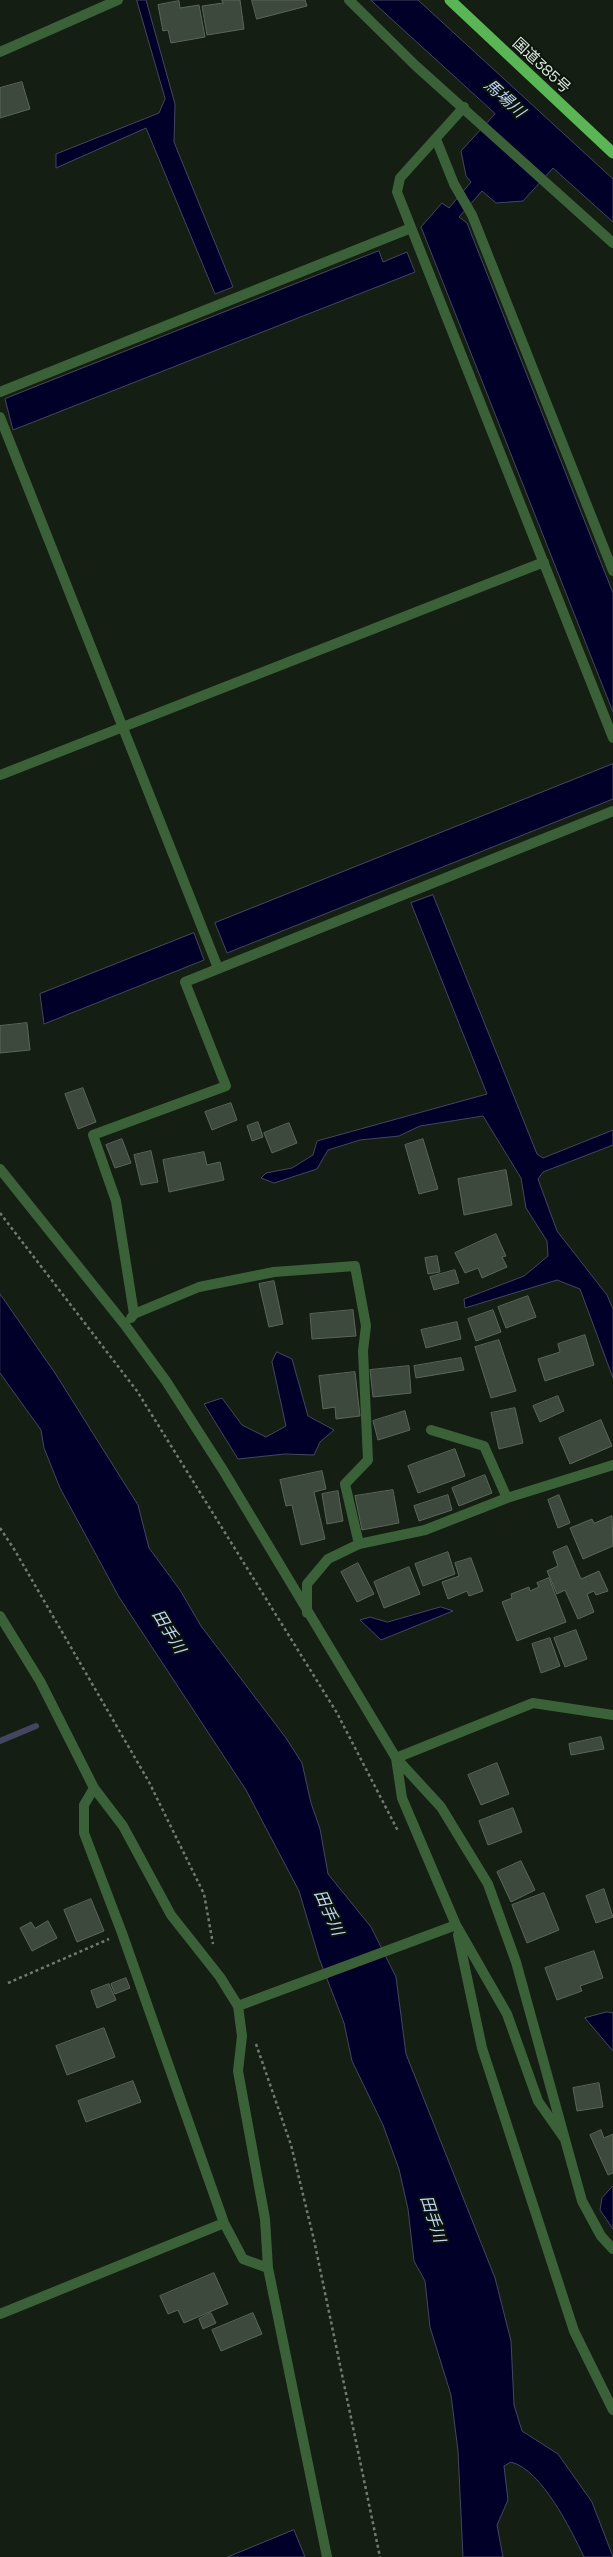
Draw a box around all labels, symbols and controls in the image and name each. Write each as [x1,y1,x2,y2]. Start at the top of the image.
street label: 国道385号 [508,35,574,97]
water label: 馬場川 [480,76,528,122]
water label: 田手川 [147,1606,189,1658]
water label: 田手川 [309,1887,347,1939]
water label: 田手川 [415,2193,449,2245]

